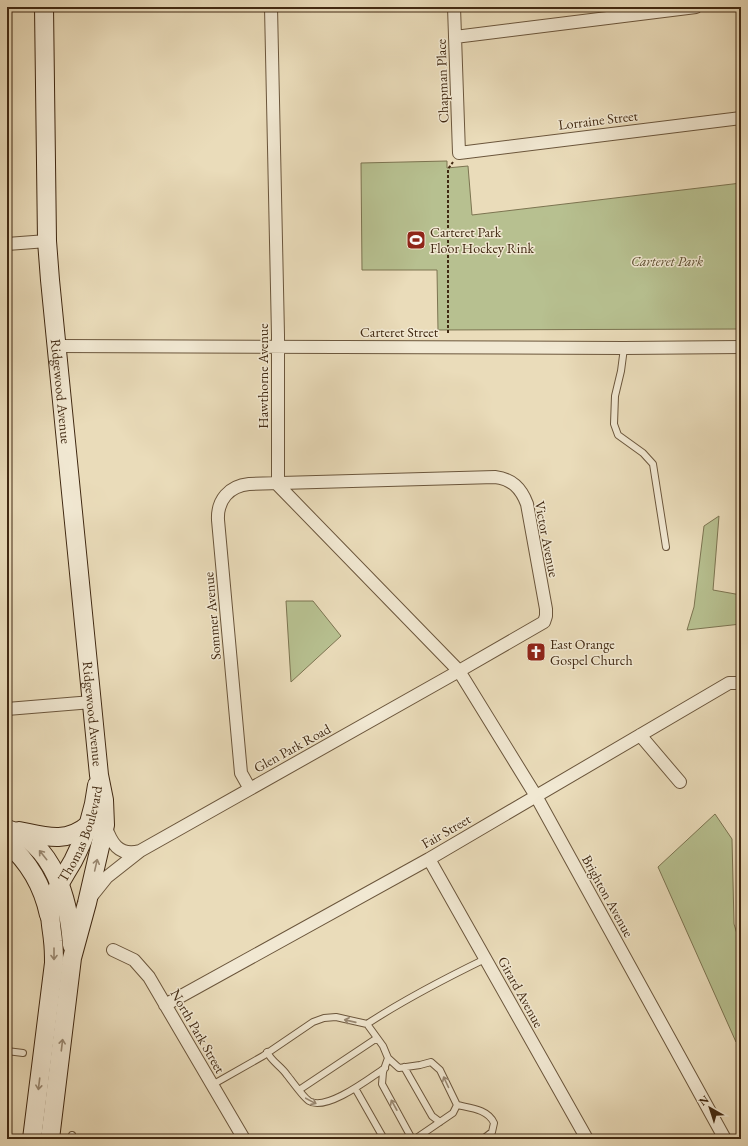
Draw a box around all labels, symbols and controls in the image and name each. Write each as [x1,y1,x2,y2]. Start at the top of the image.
street label: Chapman Place [432,38,452,123]
street label: Lorraine Street [557,106,639,134]
place label: Carteret Park Floor Hockey Rink [430,223,535,257]
sports icon: Carteret Park Floor Hockey Rink [405,229,427,251]
park label: Carteret Park [631,252,704,270]
street label: Hawthorne Avenue [254,323,272,429]
street label: Carteret Street [360,323,439,341]
street label: Ridgewood Avenue [47,338,75,445]
street label: Victor Avenue [531,499,563,579]
street label: Sommer Avenue [199,571,225,661]
place label: East Orange Gospel Church [550,635,633,669]
church icon: East Orange Gospel Church [525,641,547,663]
street label: Ridgewood Avenue [79,660,107,768]
street label: Glen Park Road [250,719,334,777]
street label: Thomas Boulevard [53,784,106,885]
street label: Fair Street [418,809,474,852]
one-way arrow [38,849,47,860]
street label: Brighton Avenue [578,852,638,941]
one-way arrow [92,859,100,872]
one-way arrow [50,947,58,960]
street label: Girard Avenue [494,953,548,1031]
street label: North Park Street [167,986,230,1077]
one-way arrow [344,1016,357,1024]
one-way arrow [58,1039,66,1052]
one-way arrow [442,1076,449,1088]
one-way arrow [35,1077,42,1090]
north arrow [690,1088,730,1128]
text: N [696,1092,712,1108]
one-way arrow [305,1097,317,1105]
one-way arrow [389,1099,397,1111]

